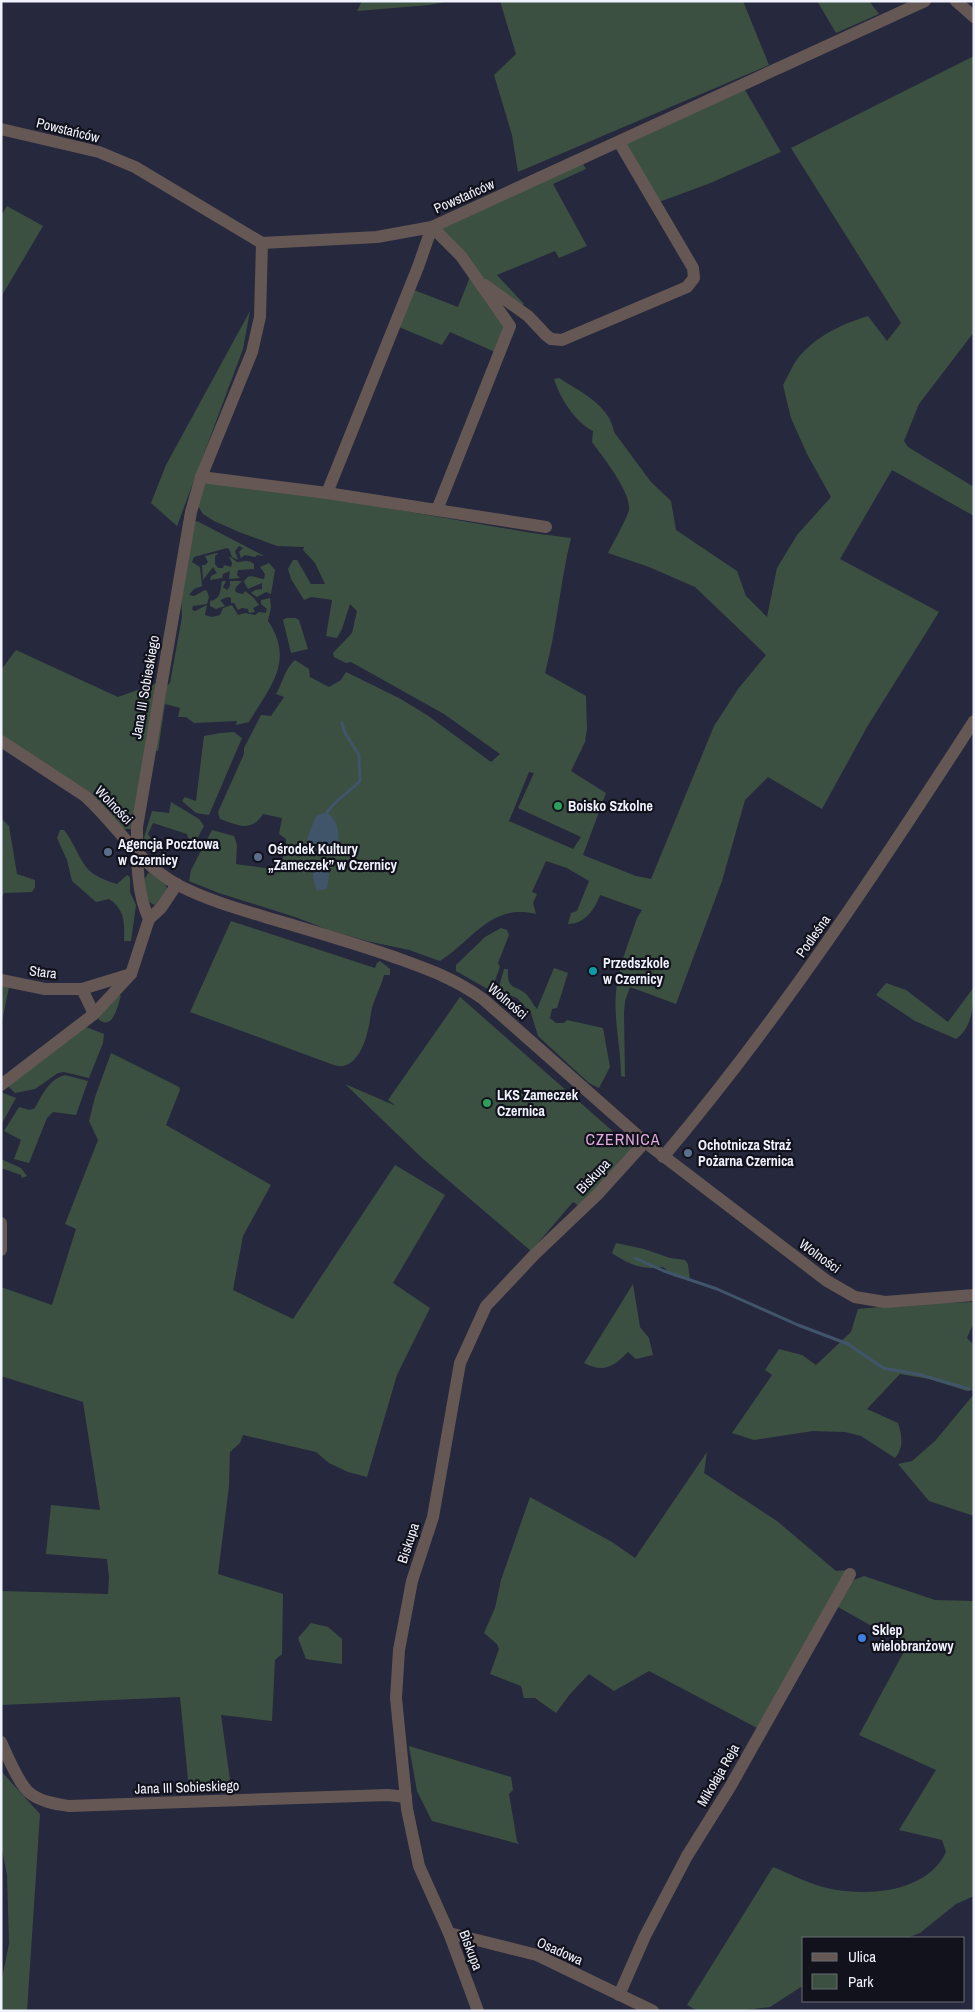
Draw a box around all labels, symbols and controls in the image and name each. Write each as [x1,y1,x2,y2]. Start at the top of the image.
street label: Powstańców [35,113,102,147]
street label: Powstańców [431,174,498,217]
street label: Jana III Sobieskiego [127,634,163,740]
street label: Wolności [91,782,137,828]
place label: Boisko Szkolne [568,797,653,815]
marker: Boisko Szkolne [552,800,564,812]
place label: Agencja Pocztowa w Czernicy [118,835,219,869]
place label: Ośrodek Kultury „Zameczek” w Czernicy [268,840,398,874]
marker: Agencja Pocztowa w Czernicy [102,846,114,858]
marker: Ośrodek Kultury „Zameczek” w Czernicy [252,851,264,863]
street label: Podleśna [792,911,834,961]
place label: Przedszkole w Czernicy [603,954,669,988]
street label: Stara [28,961,58,983]
marker: Przedszkole w Czernicy [587,965,599,977]
street label: Wolności [484,979,532,1023]
place label: LKS Zameczek Czernica [497,1086,579,1120]
marker: LKS Zameczek Czernica [481,1097,493,1109]
district label: CZERNICA [585,1128,661,1150]
place label: Ochotnicza Straż Pożarna Czernica [698,1136,794,1170]
marker: Ochotnicza Straż Pożarna Czernica [682,1147,694,1159]
street label: Biskupa [572,1154,614,1197]
street label: Wolności [796,1235,844,1277]
street label: Biskupa [393,1520,423,1566]
place label: Sklep wielobranżowy [872,1621,954,1655]
marker: Sklep wielobranżowy [856,1632,868,1644]
street label: Mikołaja Reja [693,1740,743,1810]
street label: Jana III Sobieskiego [134,1776,240,1798]
street label: Biskupa [455,1927,487,1973]
street label: Osadowa [534,1933,586,1969]
legend [802,1937,965,2002]
text: Ulica [848,1946,876,1967]
text: Park [848,1971,874,1992]

